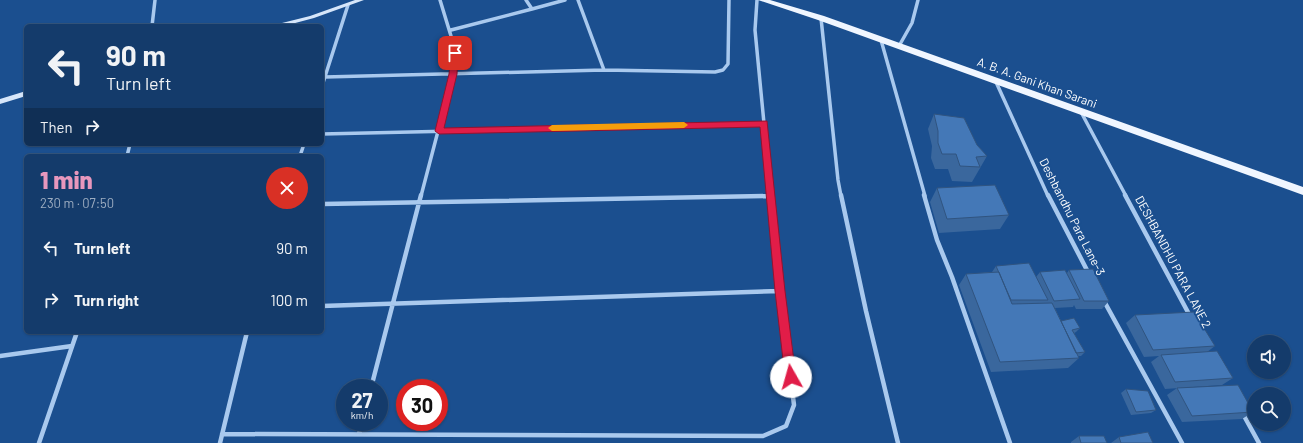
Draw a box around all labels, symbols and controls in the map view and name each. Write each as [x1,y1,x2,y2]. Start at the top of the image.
pin [438,36,472,70]
text: 90 m [106,38,166,72]
icon: left [40,40,92,92]
icon: arrive [444,42,466,64]
street label: A. B. A. Gani Khan Sarani [976,54,1099,110]
text: Turn left [106,72,172,94]
icon: right [81,116,103,138]
text: Then [40,118,73,136]
street label: Deshbandhu Para Lane-3 [1037,156,1109,277]
text: 1 min [40,165,93,194]
button: close [266,167,308,209]
street label: DESHBANDHU PARA LANE 2 [1133,193,1215,330]
text: 230 m · 07:50 [40,195,114,211]
icon: left [40,237,62,259]
text: Turn left [74,239,130,257]
text: 90 m [276,239,308,257]
icon: right [40,289,62,311]
text: Turn right [74,291,139,309]
text: 100 m [270,291,308,309]
map controls [1247,335,1291,431]
button: sound [1247,335,1291,379]
position arrow [770,356,812,398]
speed limit sign: 30 [396,379,448,431]
button: search [1247,387,1291,431]
text: 27 [351,388,373,412]
text: km/h [351,409,373,421]

